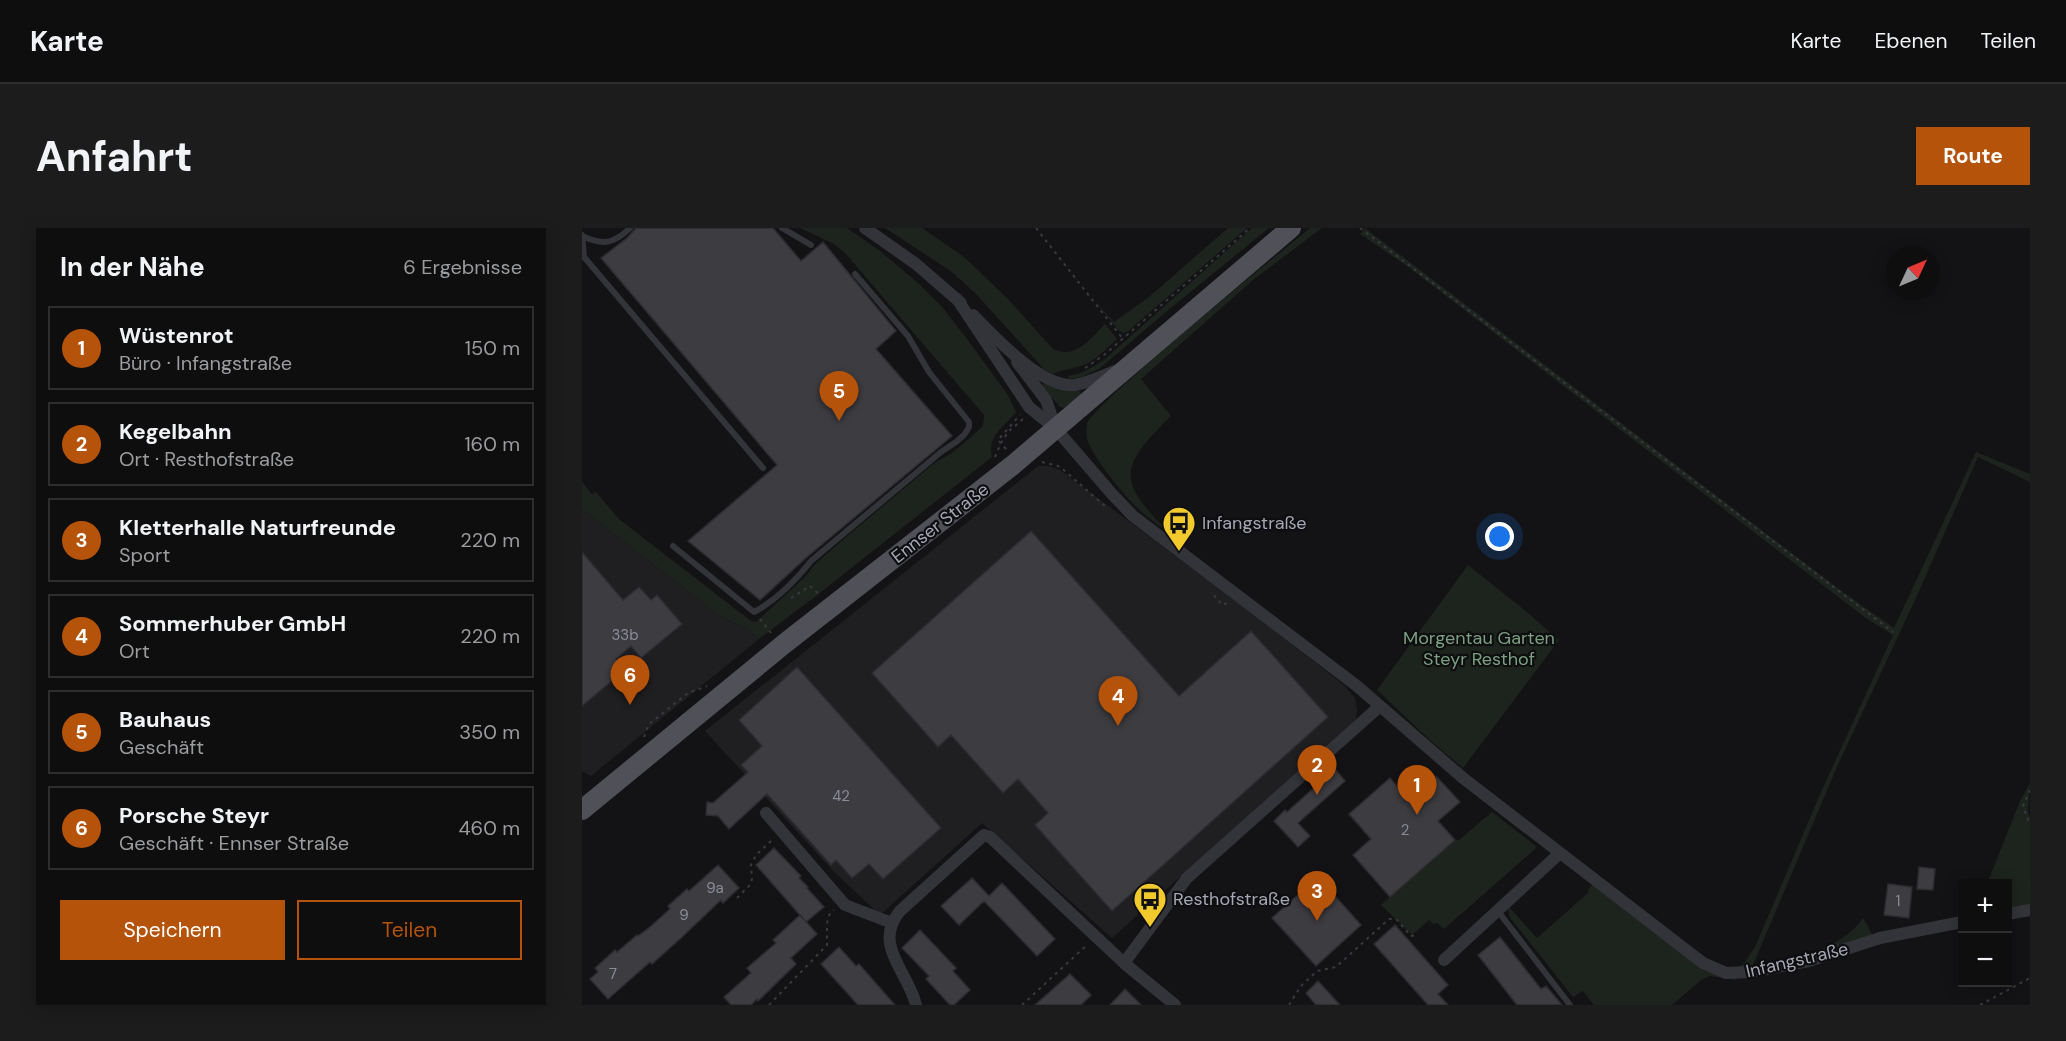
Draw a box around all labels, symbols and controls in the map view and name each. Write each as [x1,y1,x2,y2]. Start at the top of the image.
text: Karte [30,23,104,60]
text: Karte [1791,27,1841,55]
text: Ebenen [1874,27,1947,55]
text: Teilen [1980,27,2036,55]
button: Route [1916,127,2030,185]
text: Anfahrt [36,129,192,184]
north arrow [1886,246,1940,300]
text: In der Nähe [60,250,205,284]
text: 6 Ergebnisse [403,254,522,280]
text: Wüstenrot [119,321,234,350]
text: 1 [78,335,85,361]
text: 150 m [465,335,520,361]
text: Büro · Infangstraße [119,350,292,376]
pin: 5 [820,372,858,421]
text: Kegelbahn [119,417,232,446]
text: 2 [76,431,87,457]
text: 160 m [464,431,520,457]
text: Ort · Resthofstraße [119,446,294,472]
street label: Ennser Straße [886,477,994,569]
bus stop icon: Infangstraße [1161,505,1197,552]
place label: Infangstraße [1202,511,1307,535]
text: Kletterhalle Naturfreunde [119,513,396,542]
your location [1485,522,1514,551]
text: 3 [75,527,88,553]
text: 220 m [460,527,520,553]
text: Sport [119,542,170,568]
text: Sommerhuber GmbH [119,609,346,638]
text: 4 [75,623,88,649]
text: 220 m [460,623,520,649]
house number: 33b [611,625,639,645]
park label: Morgentau Garten Steyr Resthof [1403,626,1555,671]
text: Ort [119,638,150,664]
pin: 6 [610,656,650,705]
pin: 4 [1098,676,1138,726]
text: Bauhaus [119,705,211,734]
text: 5 [75,719,88,745]
text: 350 m [459,719,520,745]
text: Geschäft [119,734,204,760]
pin: 2 [1298,746,1336,795]
pin: 1 [1398,766,1436,815]
house number: 42 [832,786,850,806]
text: Porsche Steyr [119,801,269,830]
text: 6 [75,815,88,841]
text: 460 m [458,815,520,841]
house number: 2 [1401,820,1409,840]
text: Geschäft · Ennser Straße [119,830,349,856]
pin: 3 [1298,872,1336,921]
house number: 9a [706,878,724,898]
map controls [1958,879,2012,987]
button: + [1958,879,2012,933]
bus stop icon: Resthofstraße [1132,881,1168,928]
place label: Resthofstraße [1173,887,1290,911]
house number: 1 [1896,891,1900,911]
button: Speichern [60,900,285,960]
button: Teilen [297,900,522,960]
house number: 9 [679,905,689,925]
button: − [1958,933,2012,987]
street label: Infangstraße [1743,937,1851,983]
house number: 7 [609,964,617,984]

